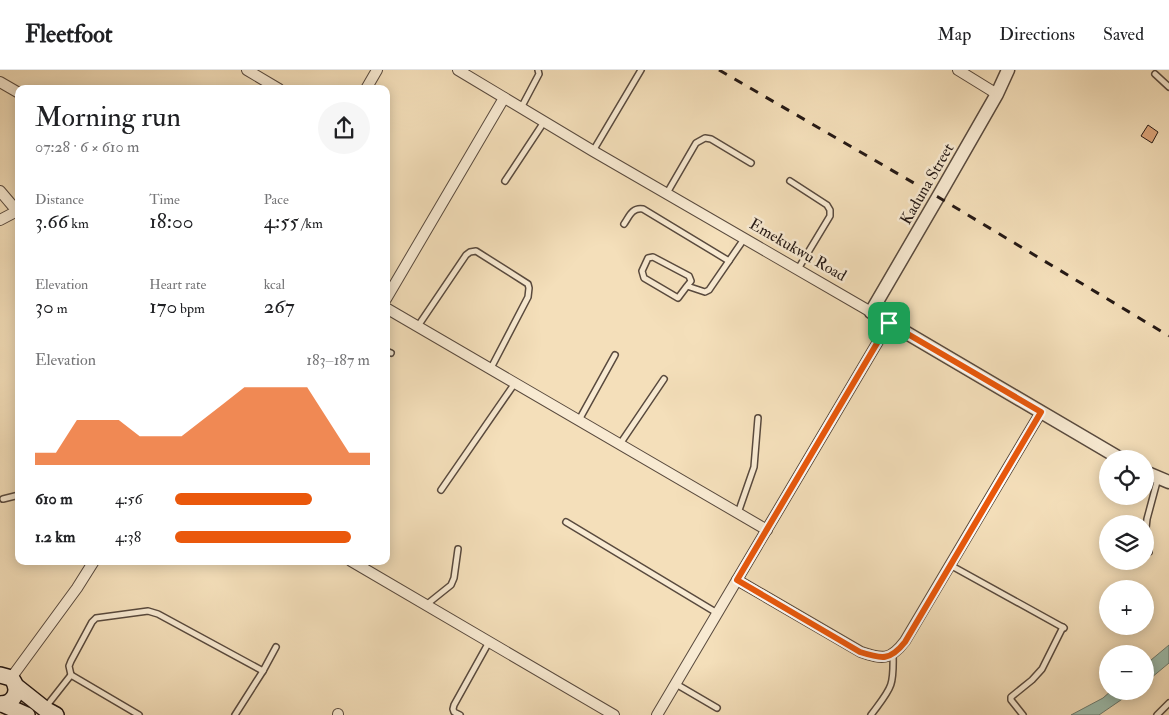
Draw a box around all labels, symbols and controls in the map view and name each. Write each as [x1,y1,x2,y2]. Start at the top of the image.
text: Fleetfoot [25,19,112,50]
text: Map [938,23,971,46]
text: Directions [999,23,1075,46]
text: Saved [1103,23,1144,46]
text: Morning run [35,100,181,135]
button: share [318,102,370,154]
text: 07:28 · 6 × 610 m [35,137,139,157]
street label: Kaduna Street [896,140,958,228]
text: Distance [35,191,84,208]
text: Time [149,191,180,208]
text: Pace [264,191,289,208]
text: 3.66 [35,208,68,235]
text: 18:00 [149,208,193,235]
text: 4:55 [264,208,299,235]
street label: Emekukwu Road [746,214,850,286]
text: km [68,215,89,232]
text: /km [299,215,323,232]
text: Elevation [35,276,88,293]
text: Heart rate [149,276,206,293]
text: kcal [264,276,285,293]
text: 30 [35,293,54,320]
text: 170 [149,293,177,320]
text: 267 [264,293,295,320]
text: m [54,300,68,317]
text: bpm [177,300,205,317]
pin [868,302,910,344]
icon: arrive [875,309,903,337]
text: Elevation [35,350,96,370]
text: 183–187 m [306,350,370,370]
map controls [1099,450,1154,700]
button: locate [1099,450,1154,505]
text: 610 m [35,489,73,509]
text: 4:56 [115,489,143,509]
button: layers [1099,515,1154,570]
text: 1.2 km [35,527,75,547]
text: 4:38 [115,527,141,547]
button: + [1099,580,1154,635]
button: − [1099,645,1154,700]

